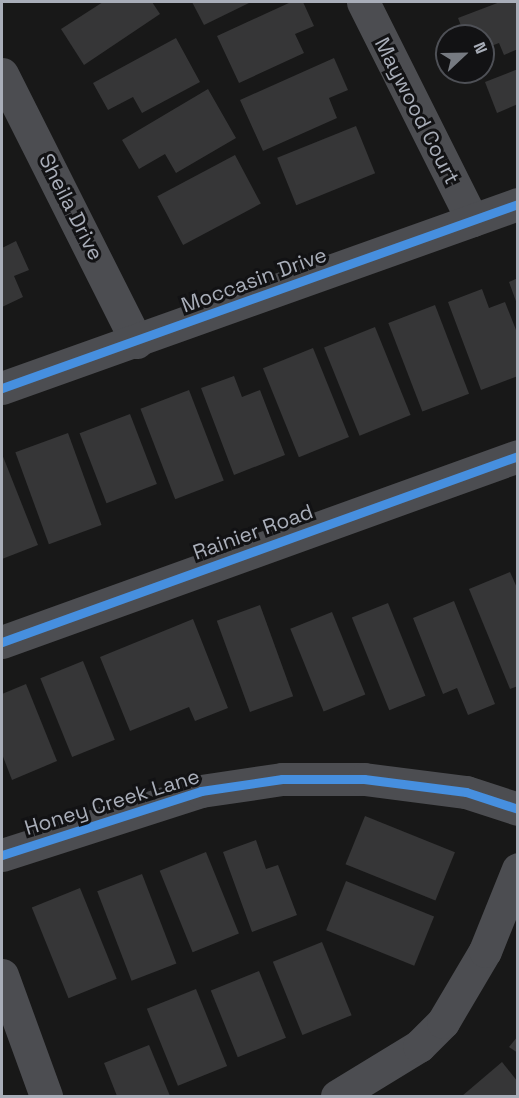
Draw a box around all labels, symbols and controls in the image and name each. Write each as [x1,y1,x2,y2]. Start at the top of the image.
north arrow [435,24,495,84]
street label: Maywood Court [369,33,465,189]
text: N [469,39,492,57]
street label: Sheila Drive [33,149,109,265]
street label: Moccasin Drive [178,242,330,318]
street label: Rainier Road [190,499,316,565]
street label: Honey Creek Lane [21,763,203,841]

